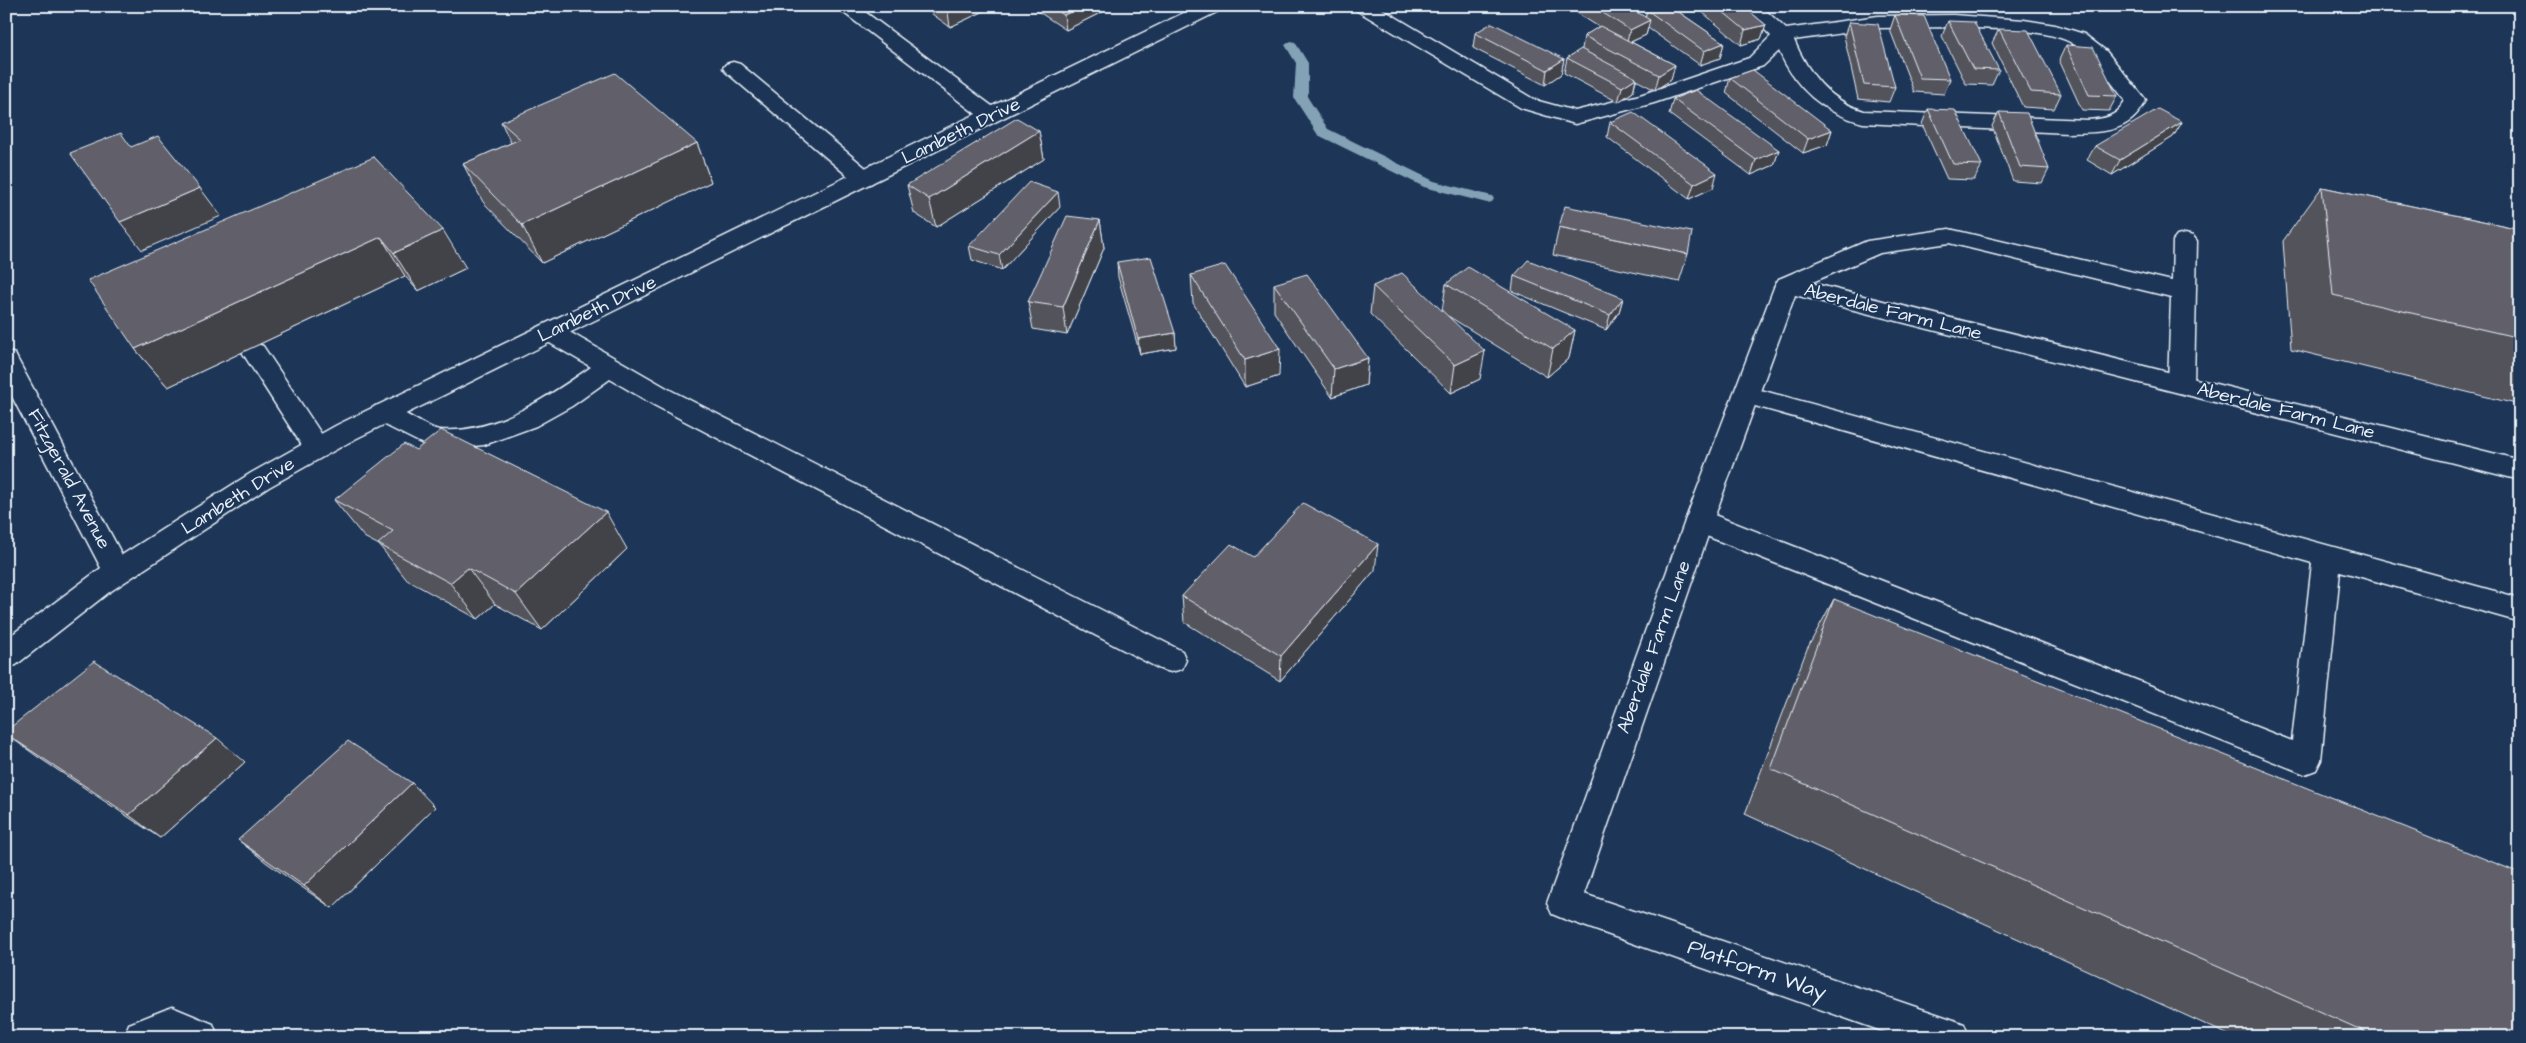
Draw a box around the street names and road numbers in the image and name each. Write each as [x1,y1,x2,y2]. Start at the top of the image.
street label: Lambeth Drive [897,91,1025,171]
street label: Lambeth Drive [533,269,661,349]
street label: Aberdale Farm Lane [1801,277,1985,347]
street label: Aberdale Farm Lane [2194,376,2378,446]
street label: Fitzgerald Avenue [20,404,117,554]
street label: Lambeth Drive [176,450,300,542]
street label: Aberdale Farm Lane [1610,557,1698,737]
street label: Platform Way [1683,932,1831,1009]

